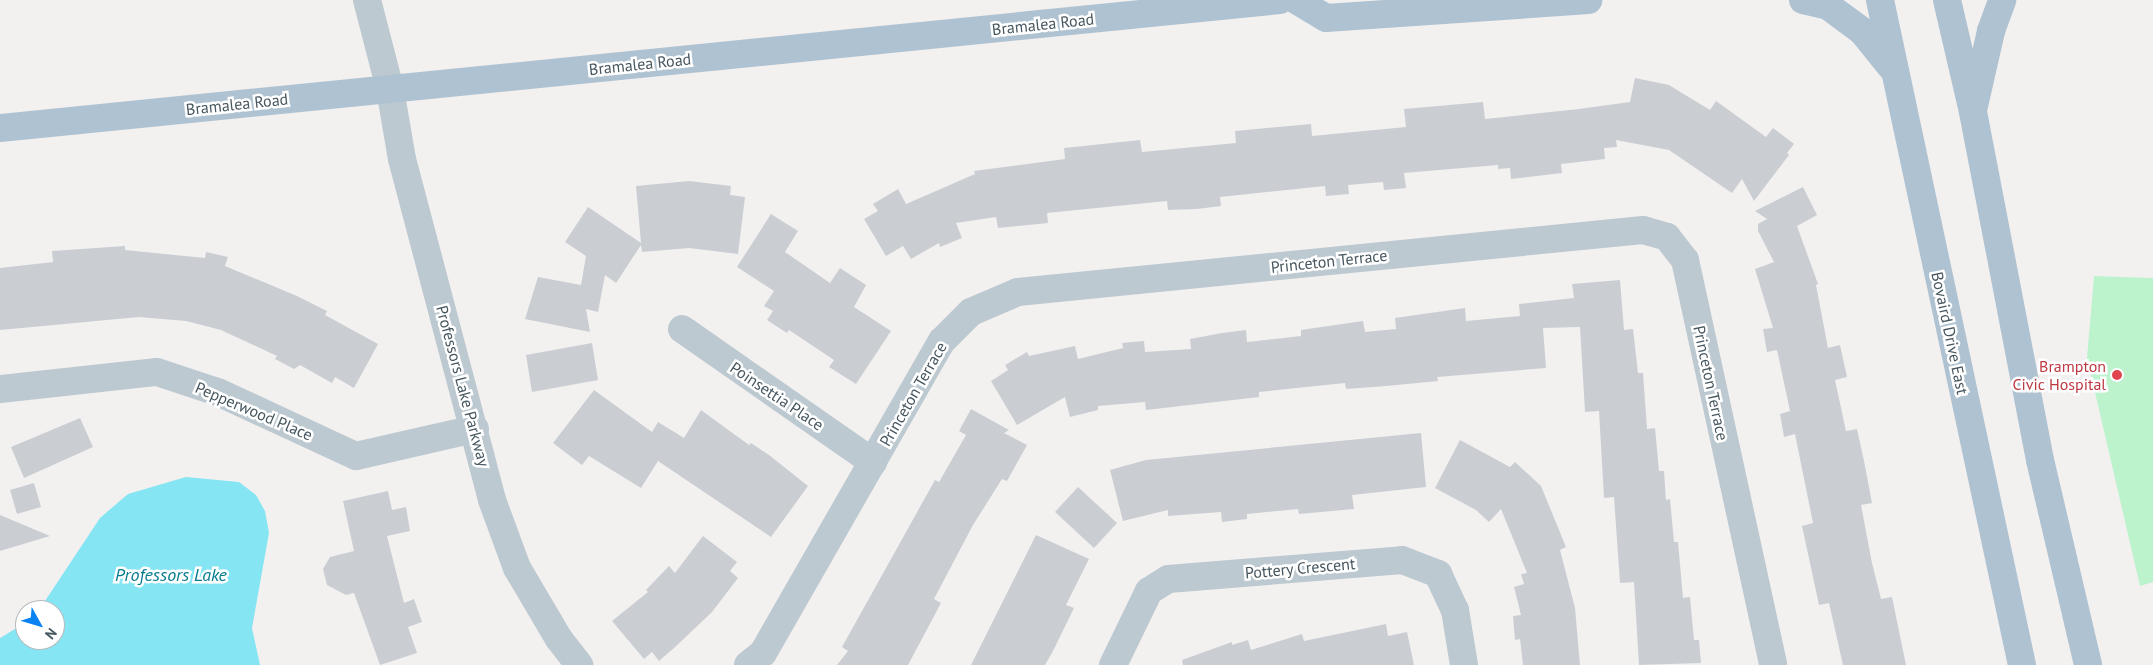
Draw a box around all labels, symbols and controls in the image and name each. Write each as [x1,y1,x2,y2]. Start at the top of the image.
street label: Bramalea Road [991,9,1095,39]
street label: Bramalea Road [588,49,692,79]
street label: Bramalea Road [185,89,289,119]
street label: Princeton Terrace [1270,245,1388,277]
street label: Bovaird Drive East [1928,270,1972,396]
street label: Professors Lake Parkway [432,303,494,469]
street label: Princeton Terrace [1689,324,1733,442]
street label: Princeton Terrace [875,338,951,450]
place label: Brampton Civic Hospital [2012,356,2106,394]
street label: Poinsettia Place [727,358,827,434]
marker: Brampton Civic Hospital [2110,368,2124,382]
street label: Pepperwood Place [192,378,316,444]
street label: Pottery Crescent [1244,554,1356,582]
water label: Professors Lake [115,564,227,586]
north arrow [15,600,65,650]
text: N [41,625,61,643]

